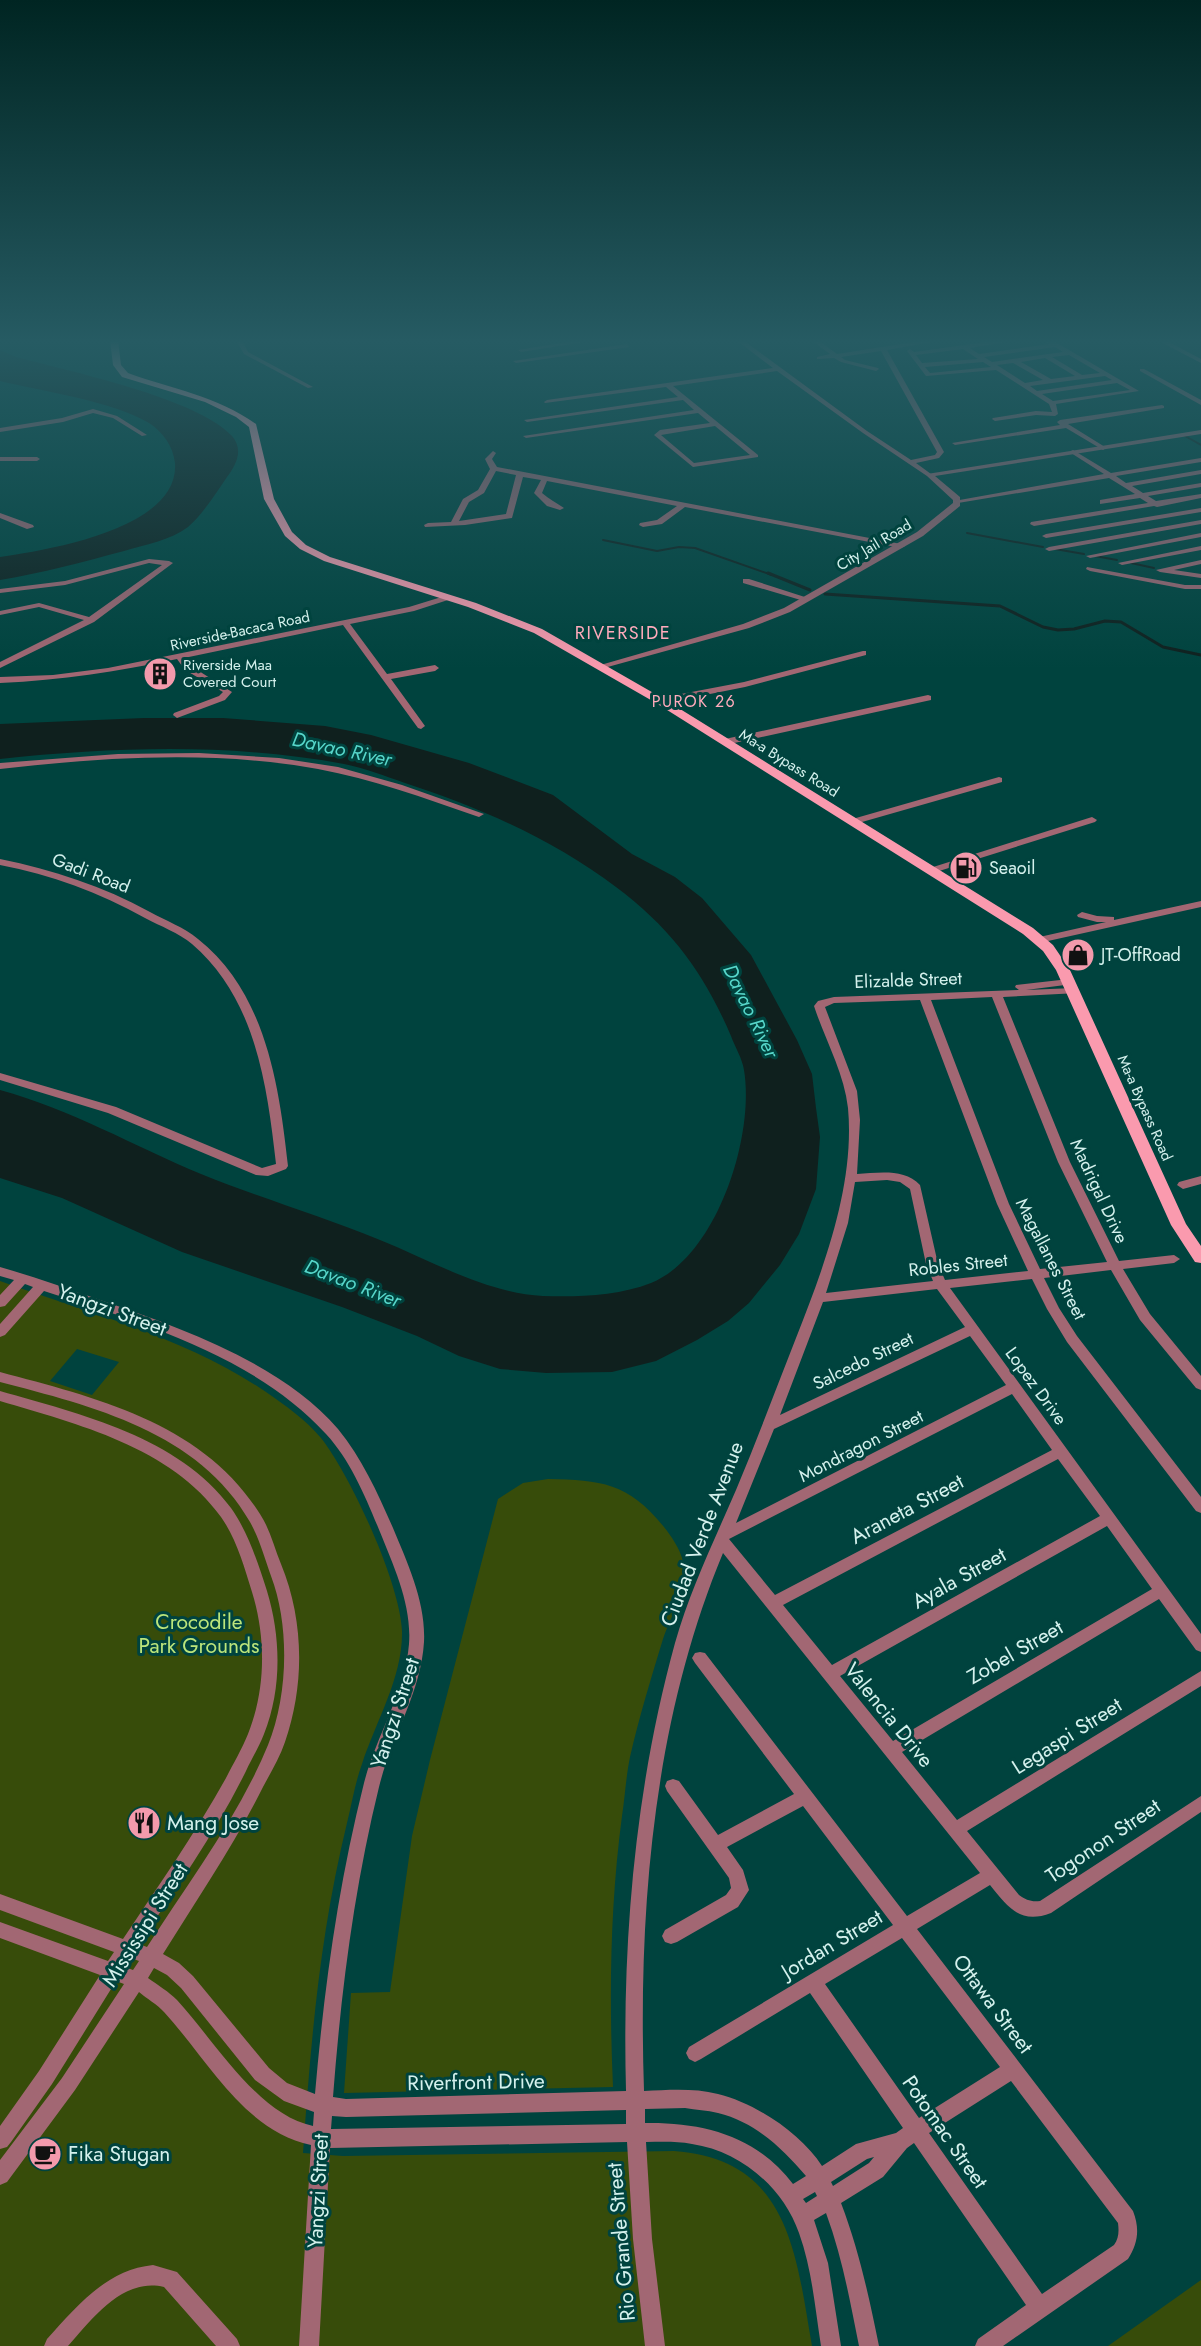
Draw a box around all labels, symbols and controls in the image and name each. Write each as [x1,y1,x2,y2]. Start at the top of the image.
street label: City Jail Road [832,514,916,576]
street label: Riverside-Bacaca Road [168,605,312,657]
district label: RIVERSIDE [575,620,671,646]
place label: Riverside Maa Covered Court [183,654,277,693]
building icon: Riverside Maa Covered Court [142,656,178,692]
district label: PUROK 26 [652,690,736,713]
street label: Ma-a Bypass Road [735,723,843,803]
water label: Davao River [289,725,396,774]
street label: Gadi Road [48,846,134,900]
fuel station icon: Seaoil [948,850,984,886]
place label: Seaoil [989,855,1035,881]
shop icon: JT-OffRoad [1060,937,1096,973]
place label: JT-OffRoad [1099,942,1181,968]
water label: Davao River [715,959,786,1064]
street label: Elizalde Street [854,965,963,995]
street label: Ma-a Bypass Road [1112,1051,1178,1165]
street label: Madrigal Drive [1063,1134,1135,1248]
street label: Magallanes Street [1009,1194,1093,1325]
street label: Robles Street [907,1247,1009,1283]
water label: Davao River [300,1252,406,1316]
street label: Yangzi Street [53,1276,171,1344]
street label: Salcedo Street [808,1325,918,1397]
street label: Lopez Drive [999,1342,1073,1430]
street label: Mondragon Street [794,1403,928,1489]
street label: Ciudad Verde Avenue [653,1437,751,1631]
street label: Araneta Street [845,1467,969,1551]
street label: Ayala Street [906,1540,1012,1616]
park label: Crocodile Park Grounds [139,1607,259,1661]
street label: Zobel Street [961,1612,1069,1692]
street label: Yangzi Street [363,1654,427,1772]
street label: Valencia Drive [837,1656,941,1774]
street label: Legaspi Street [1006,1690,1128,1782]
street label: Togonon Street [1040,1792,1166,1890]
restaurant icon: Mang Jose [126,1805,162,1841]
place label: Mang Jose [167,1808,259,1838]
street label: Mississipi Street [95,1857,195,1993]
street label: Jordan Street [773,1902,888,1988]
street label: Ottawa Street [946,1948,1040,2060]
street label: Riverfront Drive [407,2066,545,2098]
street label: Potomac Street [895,2069,995,2195]
street label: Yangzi Street [300,2133,336,2249]
cafe icon: Fika Stugan [27,2136,63,2172]
place label: Fika Stugan [68,2139,170,2169]
street label: Rio Grande Street [599,2162,643,2322]

